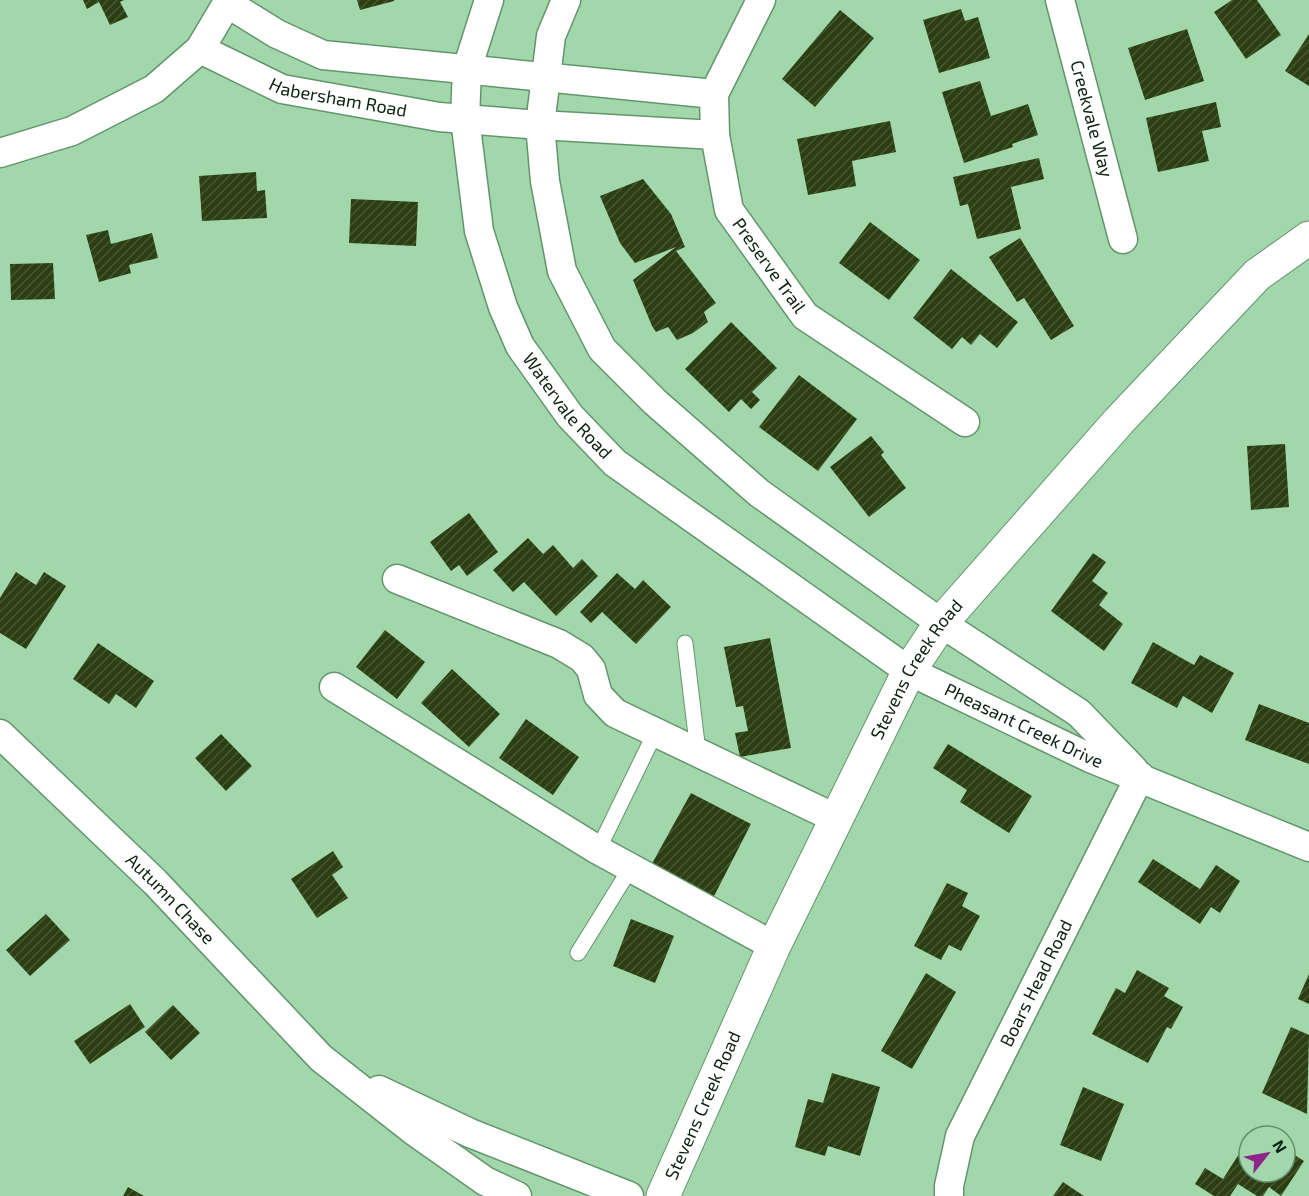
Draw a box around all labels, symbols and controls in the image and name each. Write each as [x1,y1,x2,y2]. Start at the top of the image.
street label: Creekvale Way [1066,58,1118,180]
street label: Habersham Road [266,72,409,121]
street label: Preserve Trail [728,213,812,318]
street label: Watervale Road [518,348,617,463]
street label: Stevens Creek Road [865,594,967,743]
street label: Pheasant Creek Drive [941,678,1107,772]
street label: Autumn Chase [122,848,220,948]
street label: Boars Head Road [995,916,1076,1050]
street label: Stevens Creek Road [660,1027,745,1183]
north arrow [1237,1124,1297,1184]
text: N [1269,1136,1291,1156]

